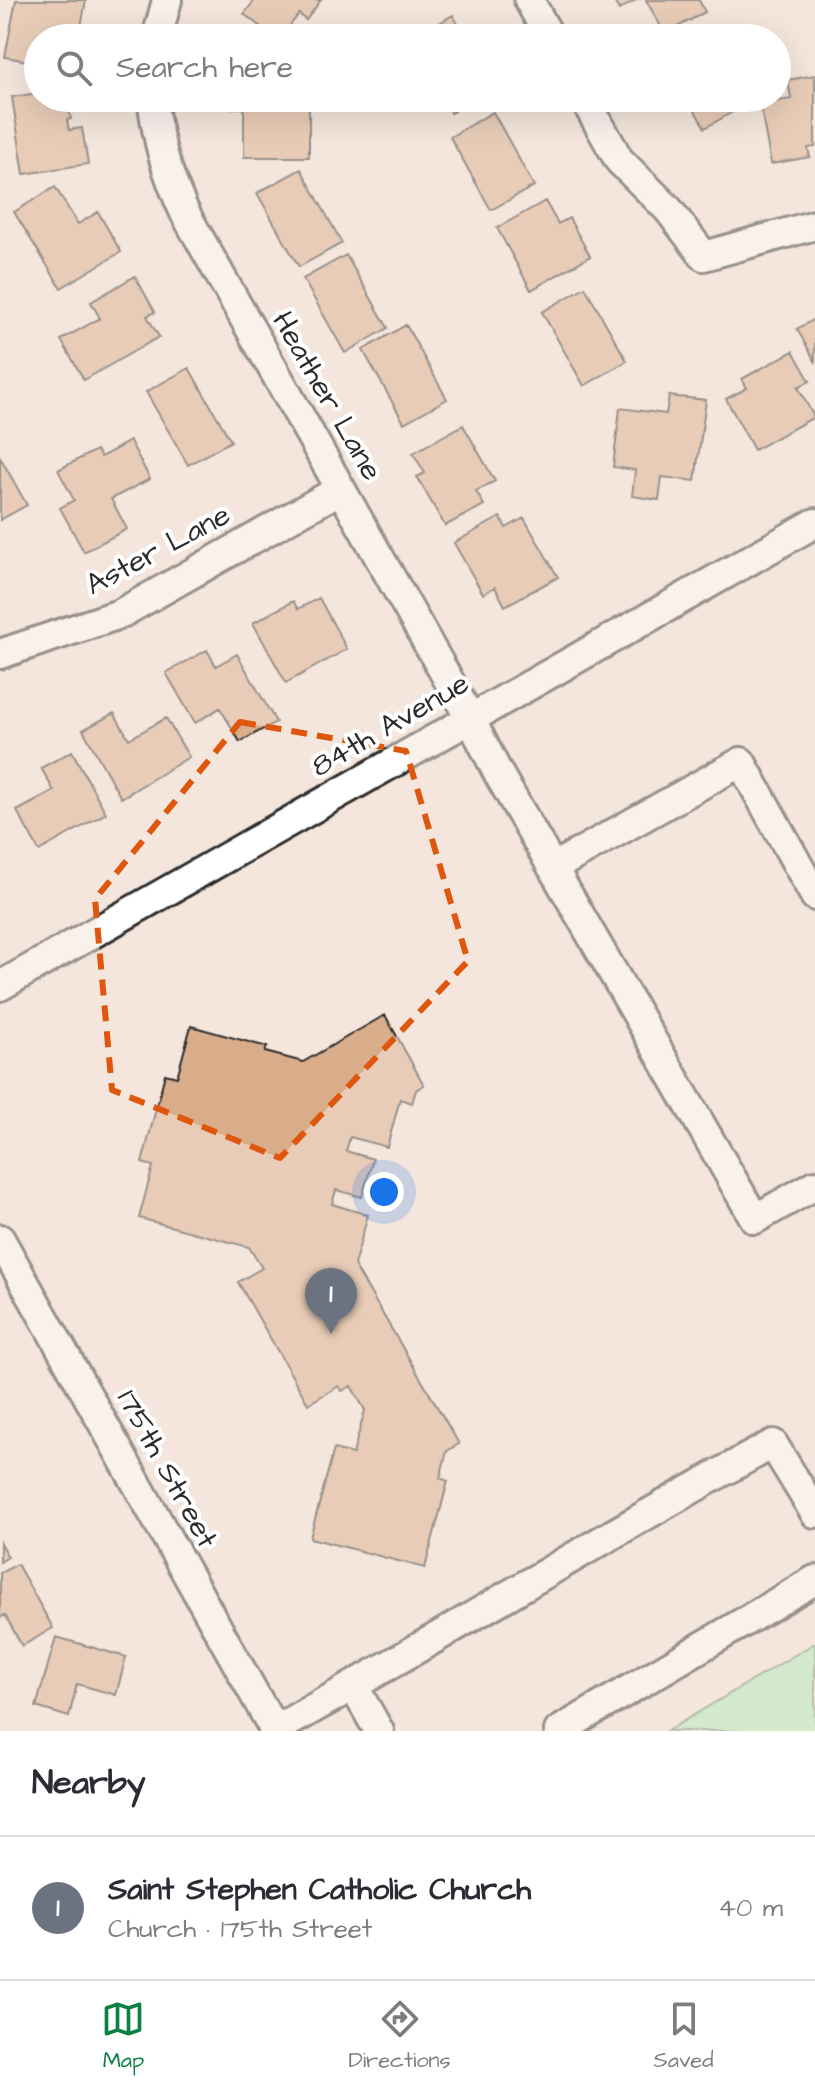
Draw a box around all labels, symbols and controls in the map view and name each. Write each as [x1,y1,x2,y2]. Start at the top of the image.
search box [24,24,791,112]
icon: search [52,46,96,90]
text: Search here [116,47,293,89]
street label: Heather Lane [262,304,392,488]
street label: Aster Lane [78,494,238,606]
street label: 84th Avenue [303,663,477,787]
your location [364,1172,404,1212]
pin: 1 [305,1268,357,1334]
street label: 175th Street [106,1382,228,1556]
text: Nearby [32,1759,146,1807]
text: Saint Stephen Catholic Church [108,1869,531,1911]
text: 1 [56,1890,60,1926]
text: 40 m [718,1890,783,1926]
text: Church · 175th Street [108,1911,372,1947]
tab: Map [101,1997,145,2076]
tab: Directions [348,1997,451,2076]
tab: Saved [654,1997,714,2076]

